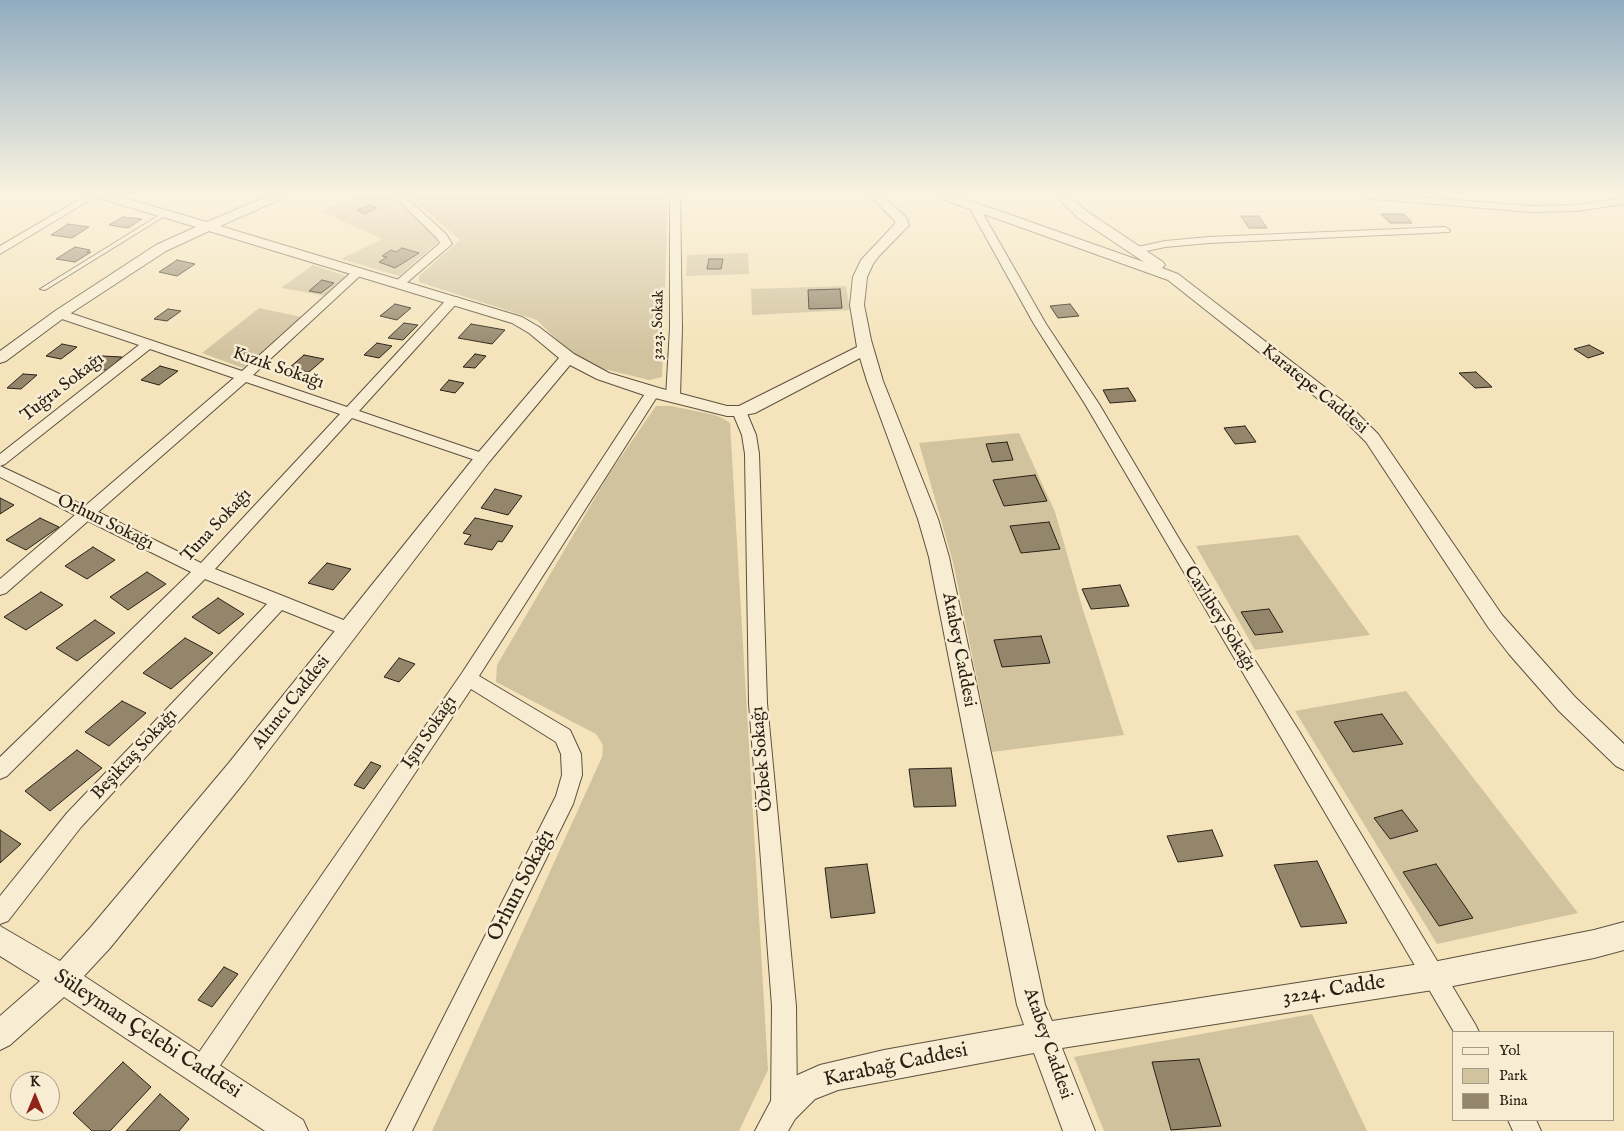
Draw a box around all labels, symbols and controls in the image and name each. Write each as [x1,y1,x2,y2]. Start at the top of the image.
street label: 3223. Sokak [649,290,669,360]
street label: Karatepe Caddesi [1256,340,1372,440]
street label: Kızık Sokağı [229,343,327,395]
street label: Tuğra Sokağı [17,349,109,427]
street label: Tuna Sokağı [177,485,257,567]
street label: Orhun Sokağı [53,490,157,556]
street label: Cavlıbey Sokağı [1178,563,1260,675]
street label: Atabey Caddesi [936,591,980,709]
street label: Altıncı Caddesi [249,652,335,754]
street label: Işın Sokağı [398,692,462,774]
street label: Beşiktaş Sokağı [88,705,182,805]
street label: Özbek Sokağı [748,705,778,813]
street label: Orhun Sokağı [483,826,561,946]
street label: Süleyman Çelebi Caddesi [48,965,246,1105]
street label: 3224. Cadde [1281,970,1387,1012]
street label: Atabey Caddesi [1018,986,1076,1102]
legend [1452,1031,1614,1121]
street label: Karabağ Caddesi [822,1038,970,1094]
text: Yol [1499,1041,1520,1060]
text: Park [1499,1066,1528,1085]
north arrow [10,1071,60,1121]
text: K [30,1073,40,1091]
text: Bina [1499,1091,1527,1110]

